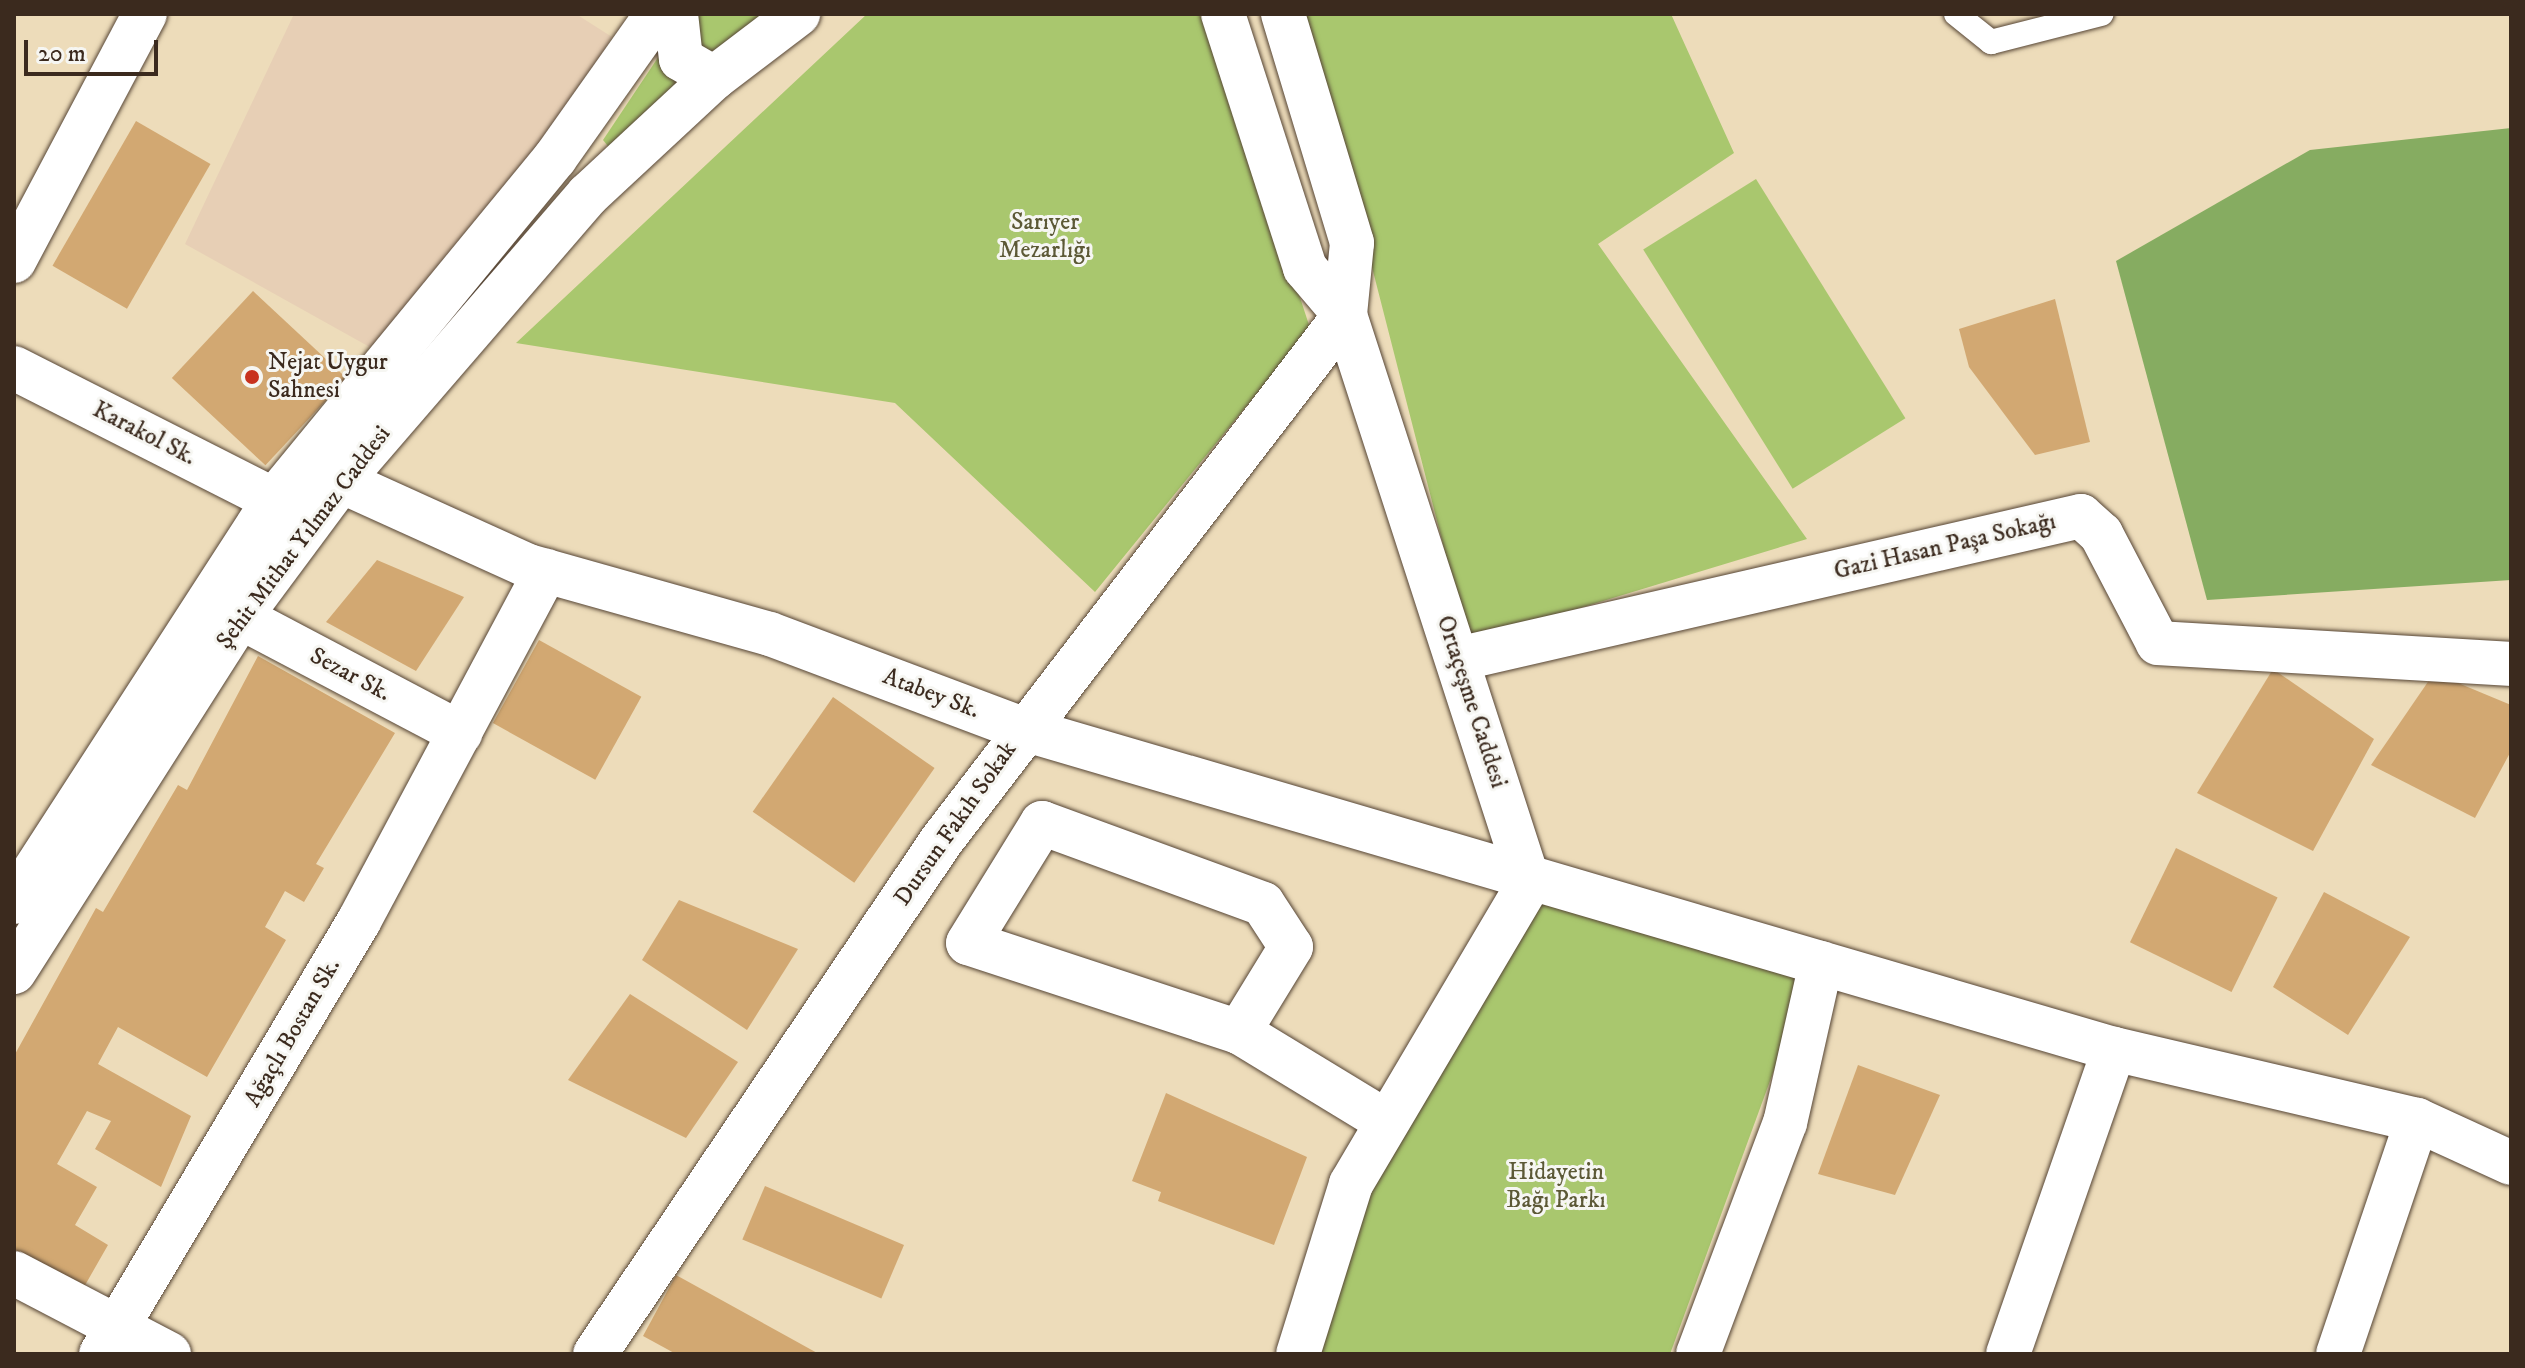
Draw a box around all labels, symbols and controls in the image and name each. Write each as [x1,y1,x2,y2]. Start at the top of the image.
scale bar [28,24,162,74]
text: 20 m [38,39,86,69]
park label: Sarıyer Mezarlığı [999,209,1091,265]
place label: Nejat Uygur Sahnesi [268,349,388,405]
marker: Nejat Uygur Sahnesi [243,368,261,386]
street label: Karakol Sk. [88,396,200,472]
street label: Şehit Mithat Yılmaz Caddesi [211,421,397,655]
street label: Gazi Hasan Paşa Sokağı [1831,507,2059,587]
street label: Ortaçeşme Caddesi [1430,612,1512,792]
street label: Sezar Sk. [305,642,395,708]
street label: Atabey Sk. [879,662,983,726]
street label: Dursun Fakıh Sokak [889,736,1023,912]
street label: Ağaçlı Bostan Sk. [239,954,347,1112]
park label: Hidayetin Bağı Parkı [1506,1159,1606,1215]

